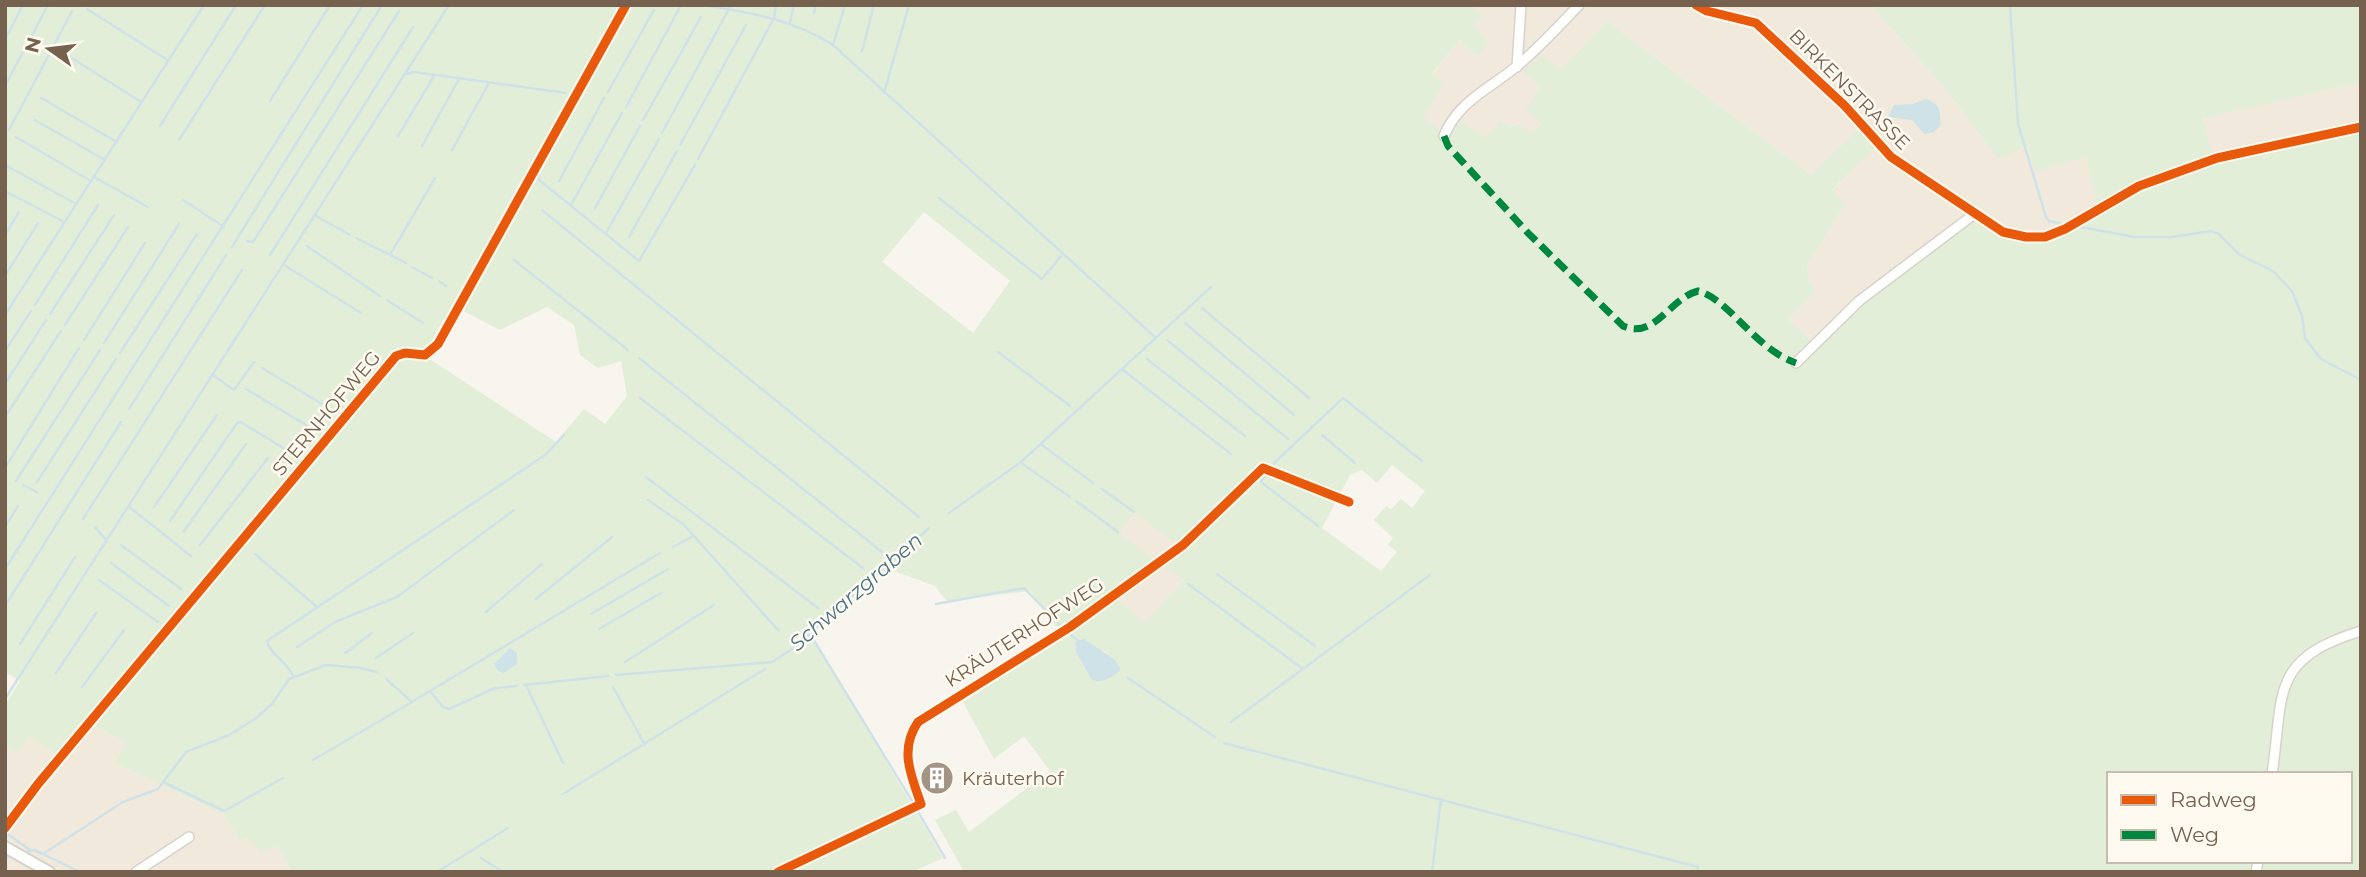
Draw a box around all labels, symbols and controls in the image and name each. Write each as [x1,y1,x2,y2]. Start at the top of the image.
north arrow [14,14,84,84]
street label: BIRKENSTRASSE [1784,24,1915,155]
text: N [20,35,46,55]
street label: STERNHOFWEG [267,346,385,480]
water label: Schwarzgraben [784,527,927,656]
street label: KRÄUTERHOFWEG [941,573,1108,692]
building icon: Kräuterhof [918,759,956,797]
place label: Kräuterhof [962,767,1065,790]
legend [2107,772,2352,863]
text: Radweg [2170,787,2257,812]
text: Weg [2170,822,2219,847]

